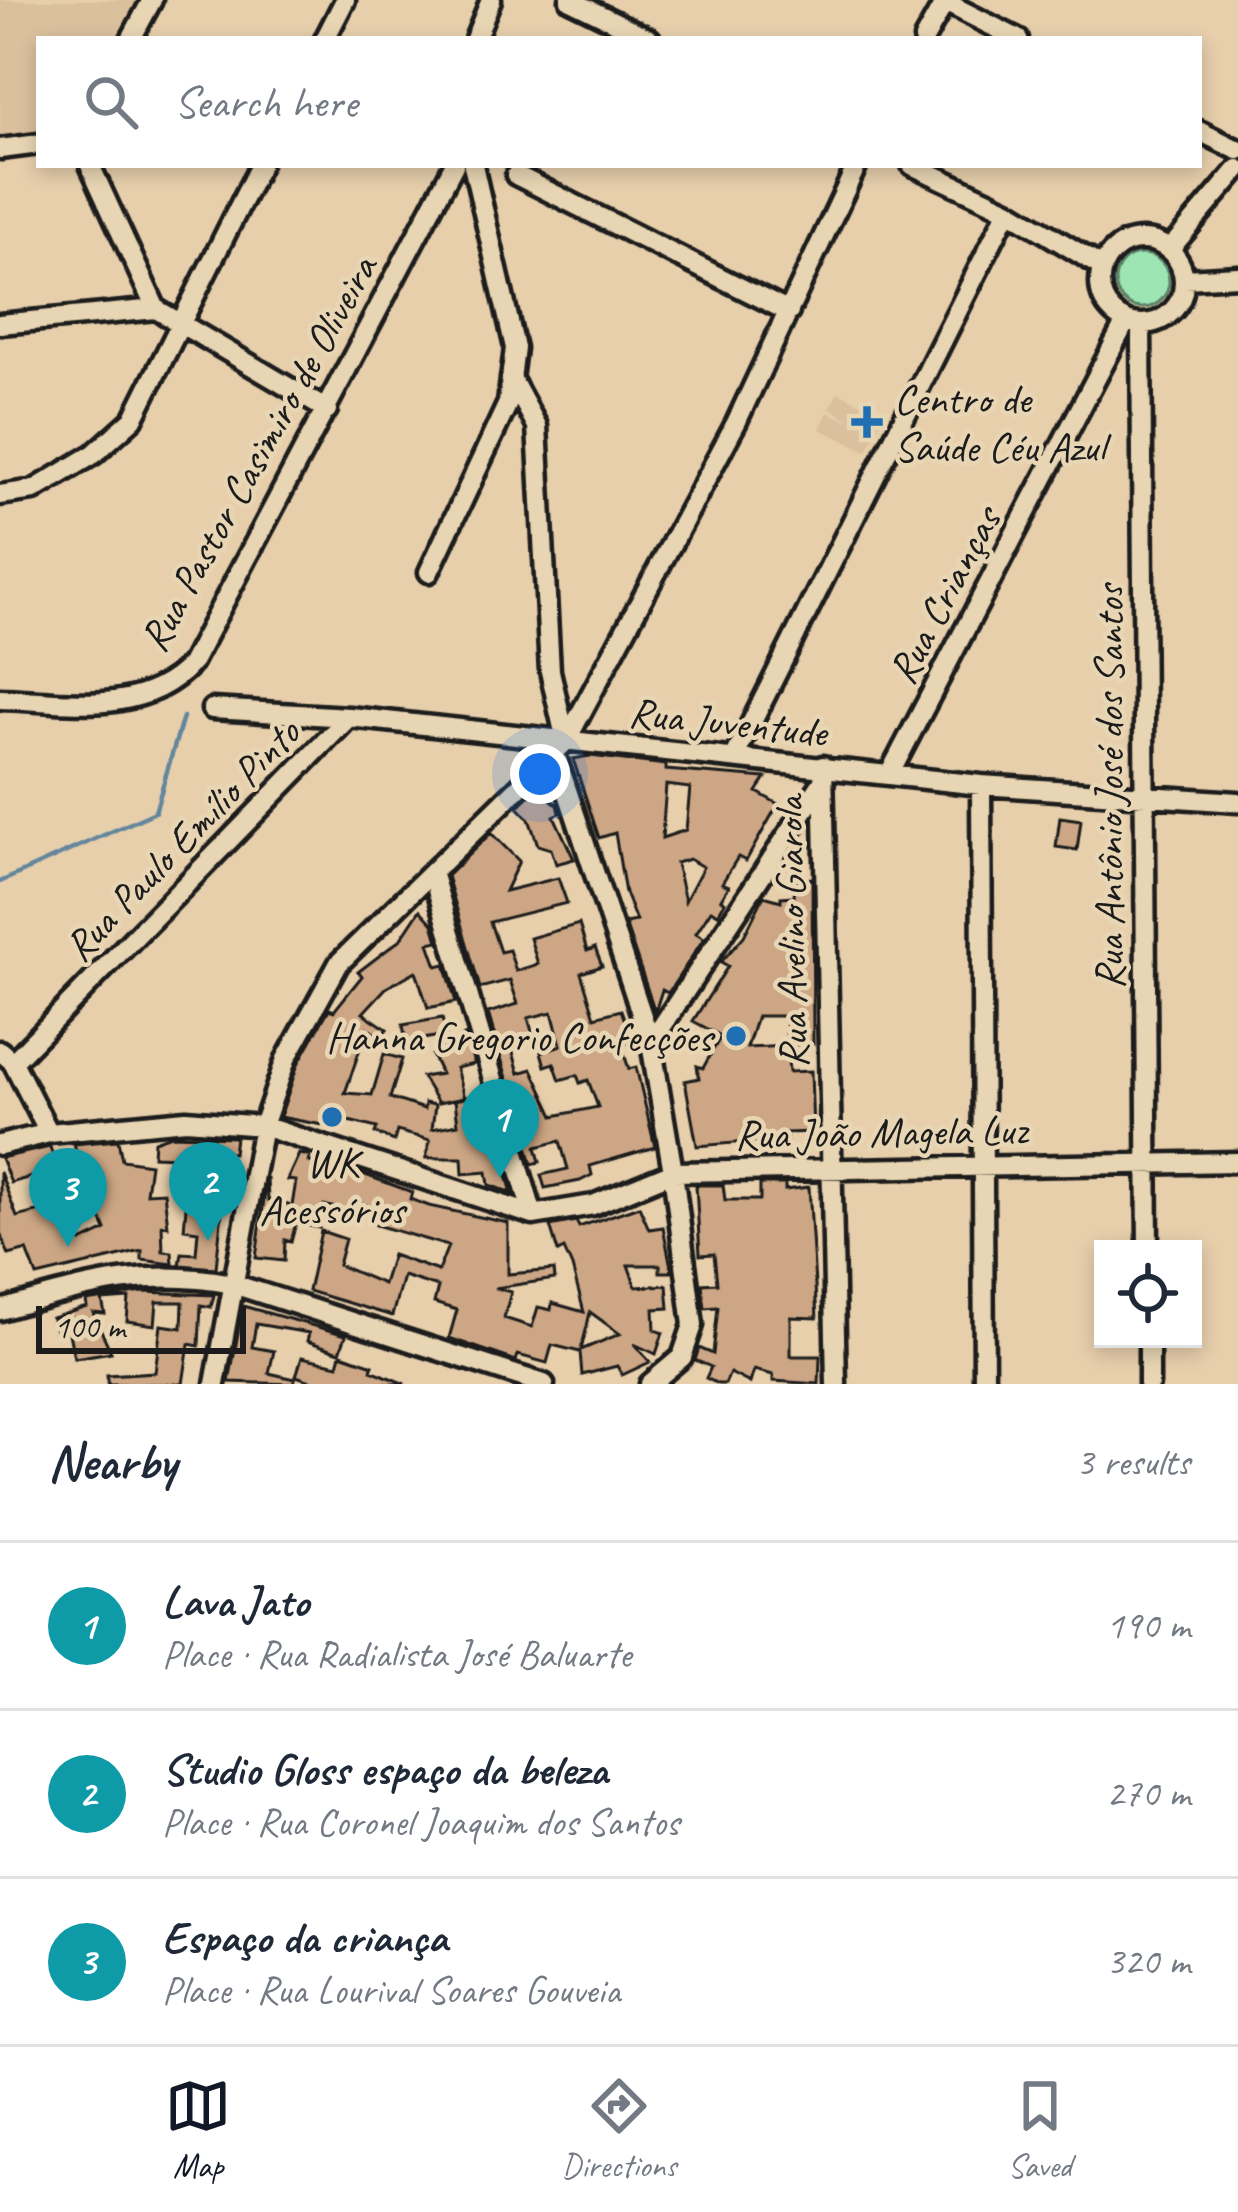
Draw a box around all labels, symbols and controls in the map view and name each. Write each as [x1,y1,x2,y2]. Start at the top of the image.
search box [36,36,1202,168]
icon: search [78,69,144,135]
text: Search here [174,74,357,131]
street label: Rua Pastor Casimiro de Oliveira [127,244,390,661]
place label: Centro de Saúde Céu Azul [894,373,1112,474]
marker: Centro de Saúde Céu Azul [851,406,883,438]
street label: Rua Crianças [876,495,1014,693]
street label: Rua Antônio José dos Santos [1083,581,1136,989]
street label: Rua Juventude [626,686,832,759]
street label: Rua Paulo Emílio Pinto [53,706,313,973]
your location [510,744,570,804]
street label: Rua Avelino Giarola [763,792,820,1068]
place label: Hanna Gregorio Confecções [326,1011,716,1064]
marker: Hanna Gregorio Confecções [723,1023,749,1049]
pin: 1 [461,1079,539,1178]
street label: Rua João Magela Luz [734,1103,1031,1162]
marker: WK Acessórios [319,1104,345,1130]
place label: WK Acessórios [259,1136,408,1237]
pin: 2 [169,1142,247,1241]
pin: 3 [29,1148,107,1247]
map controls [1094,1240,1202,1348]
button: locate [1094,1240,1202,1348]
scale bar [36,1300,246,1353]
text: 100 m [54,1306,125,1348]
text: Nearby [48,1430,176,1494]
text: 3 results [1076,1438,1190,1487]
text: Lava Jato [162,1573,309,1630]
text: 1 [78,1601,96,1650]
text: 190 m [1106,1601,1190,1650]
text: Place · Rua Radialista José Baluarte [162,1630,631,1679]
text: Studio Gloss espaço da beleza [162,1741,608,1798]
text: 2 [78,1769,96,1818]
text: 270 m [1106,1769,1190,1818]
text: Place · Rua Coronel Joaquim dos Santos [162,1798,679,1847]
text: Espaço da criança [162,1909,447,1966]
text: 3 [78,1937,96,1986]
text: 320 m [1106,1937,1190,1986]
text: Place · Rua Lourival Soares Gouveia [162,1966,620,2015]
tab: Map [165,2073,231,2187]
tab: Directions [562,2073,676,2187]
tab: Saved [1007,2073,1073,2187]

